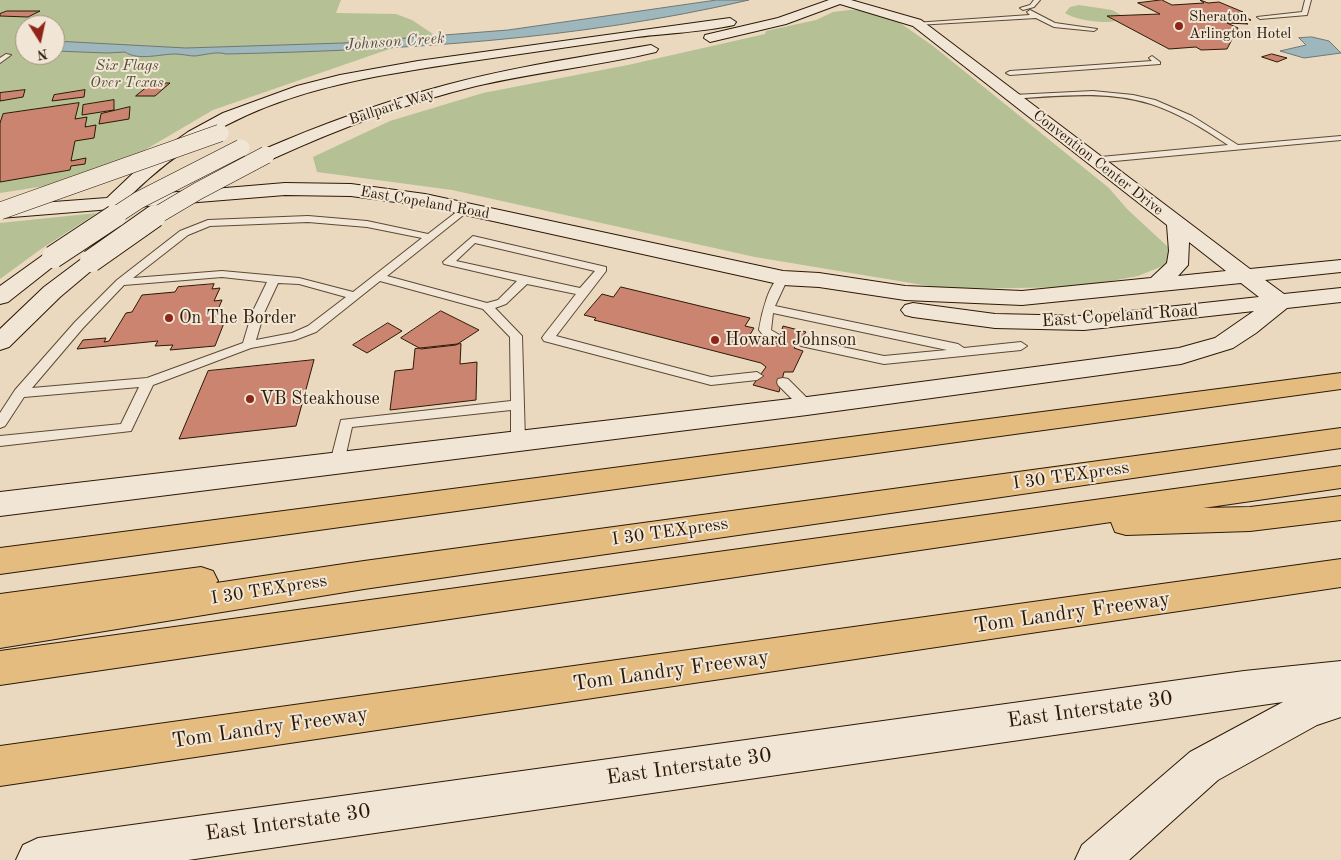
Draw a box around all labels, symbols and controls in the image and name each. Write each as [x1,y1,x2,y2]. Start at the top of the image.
place label: Sheraton Arlington Hotel [1189,8,1291,43]
north arrow [15,15,65,65]
marker: Sheraton Arlington Hotel [1173,20,1185,32]
water label: Johnson Creek [345,29,445,55]
text: N [36,46,49,62]
park label: Six Flags Over Texas [90,57,164,92]
street label: Ballpark Way [347,85,437,129]
street label: Convention Center Drive [1029,107,1167,219]
street label: East Copeland Road [359,183,491,223]
street label: East Copeland Road [1041,300,1199,332]
place label: On The Border [179,307,296,329]
marker: On The Border [163,312,175,324]
place label: Howard Johnson [725,329,857,351]
marker: Howard Johnson [709,334,721,346]
place label: VB Steakhouse [260,388,380,410]
marker: VB Steakhouse [244,393,256,405]
street label: I 30 TEXpress [1011,457,1131,495]
street label: I 30 TEXpress [610,513,730,551]
street label: I 30 TEXpress [209,570,329,610]
street label: Tom Landry Freeway [972,587,1172,639]
street label: Tom Landry Freeway [571,645,771,697]
street label: East Interstate 30 [1006,686,1174,734]
street label: Tom Landry Freeway [170,702,370,754]
street label: East Interstate 30 [605,743,773,791]
street label: East Interstate 30 [204,799,372,847]

